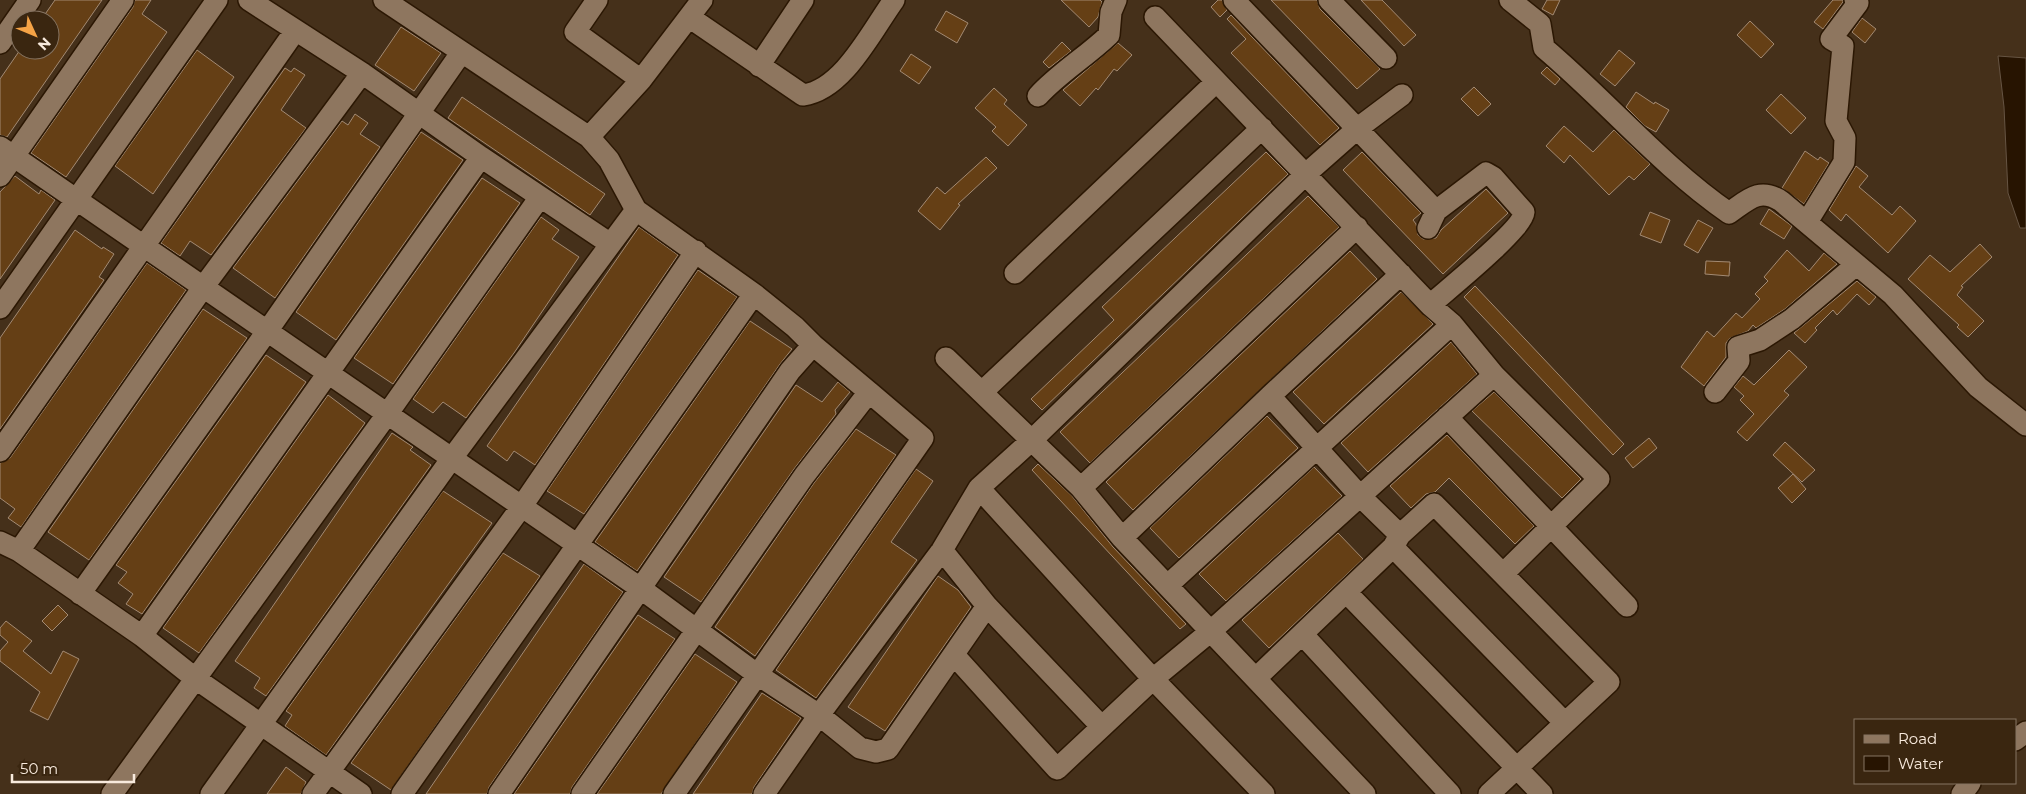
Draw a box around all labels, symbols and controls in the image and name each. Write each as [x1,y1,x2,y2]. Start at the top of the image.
north arrow [10,10,60,60]
text: N [34,34,55,54]
legend [1854,719,2016,784]
text: Road [1898,729,1937,748]
scale bar [12,752,135,784]
text: Water [1898,754,1944,773]
text: 50 m [20,759,58,778]

